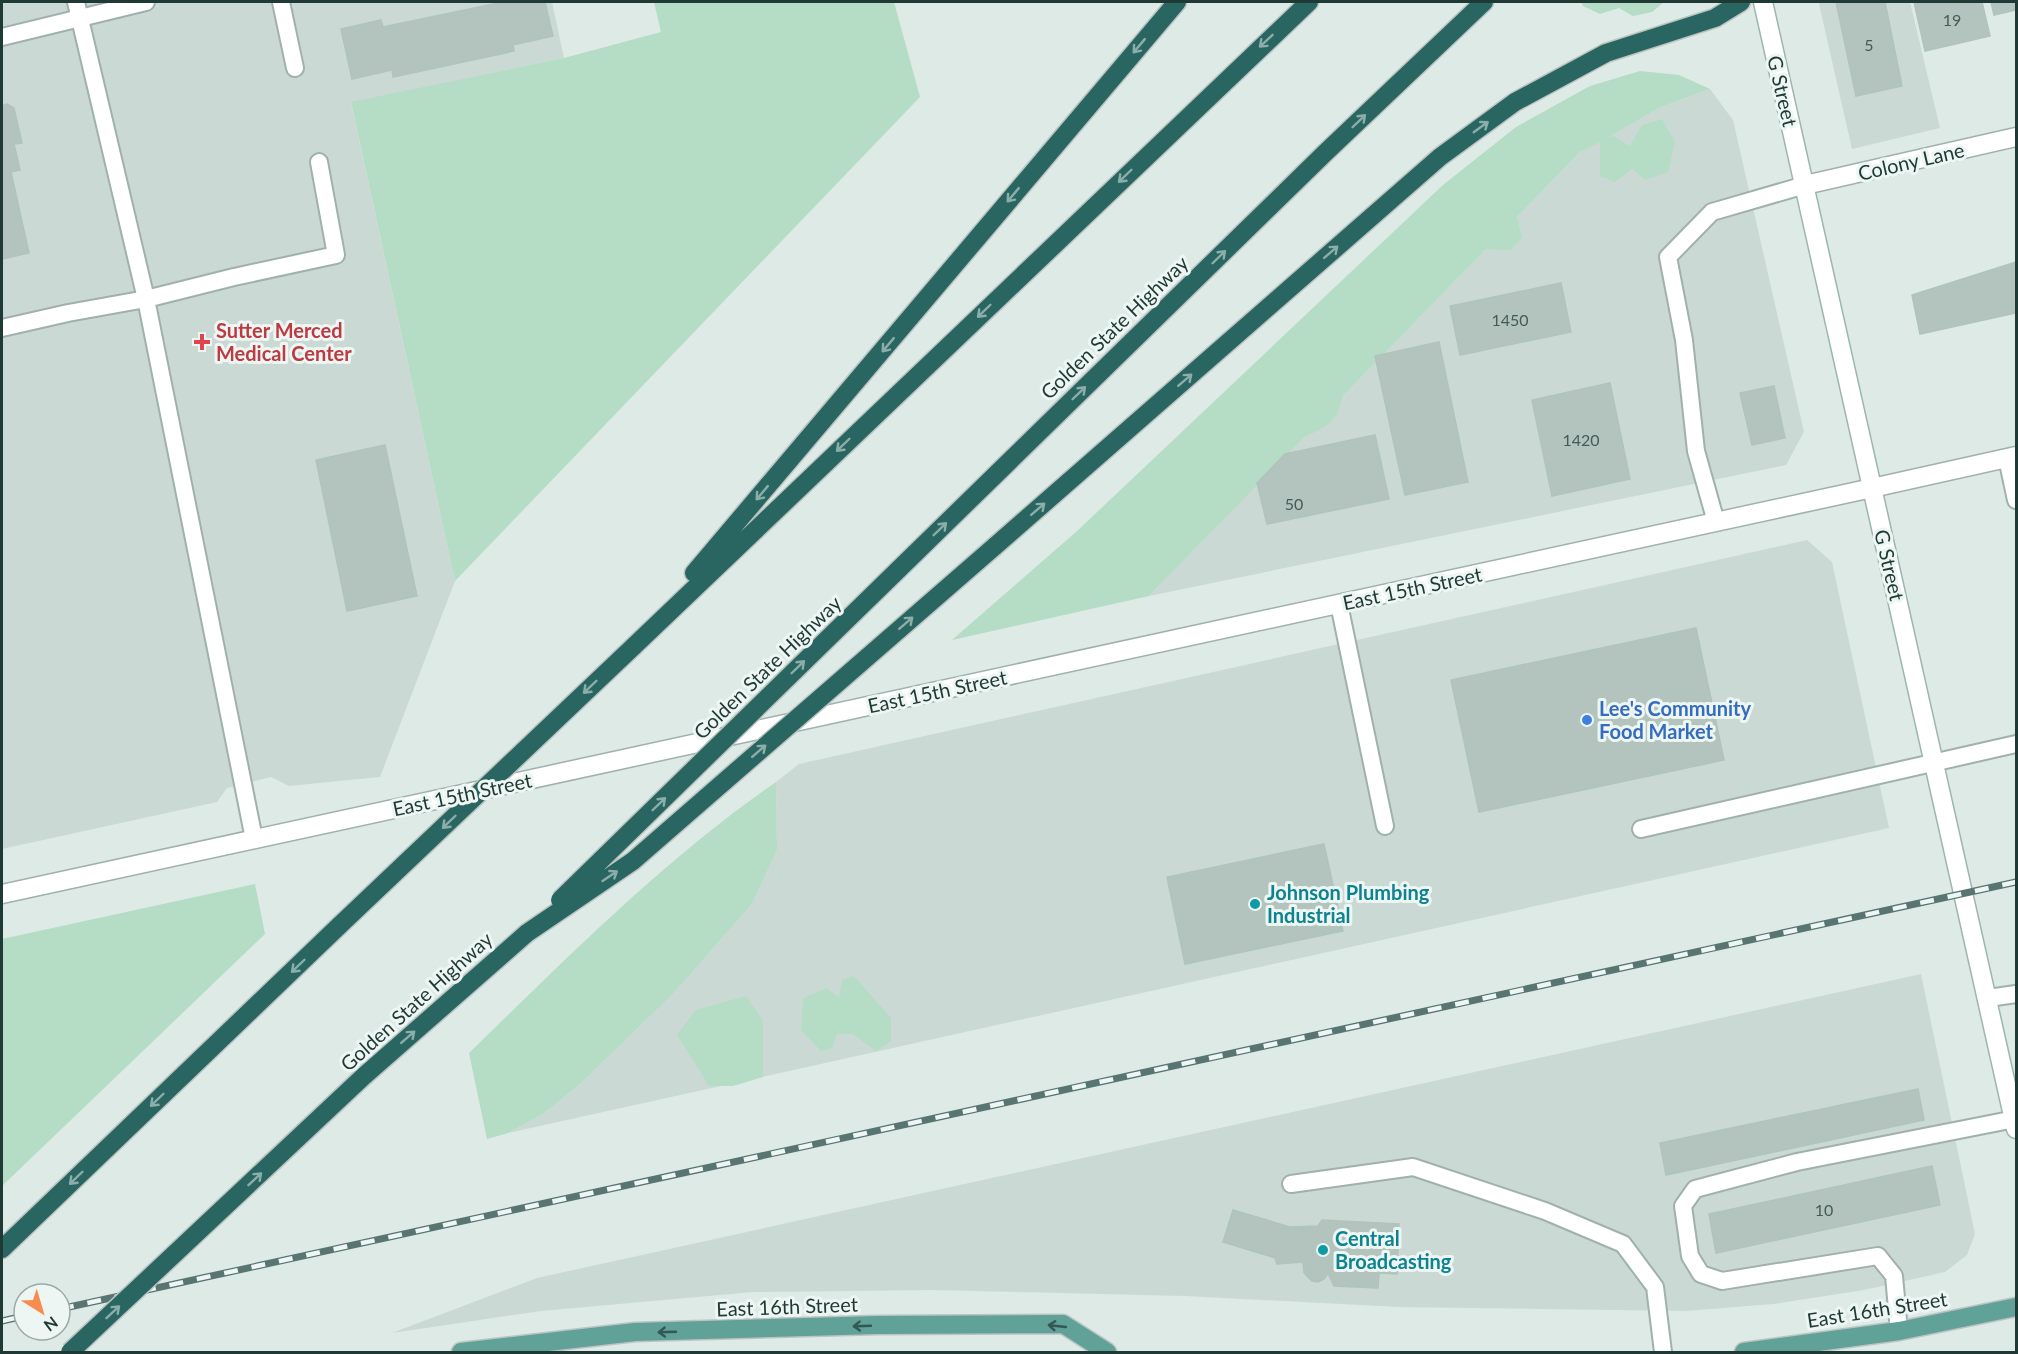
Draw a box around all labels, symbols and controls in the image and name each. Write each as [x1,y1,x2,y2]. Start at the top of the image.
house number: 19 [1943,10,1961,29]
one-way arrow [1258,34,1273,48]
house number: 5 [1864,35,1874,54]
one-way arrow [1132,38,1146,53]
street label: G Street [1763,53,1803,129]
one-way arrow [1351,113,1366,128]
one-way arrow [1472,121,1488,133]
street label: Colony Lane [1856,137,1966,185]
one-way arrow [1117,169,1132,183]
one-way arrow [1007,187,1020,203]
one-way arrow [1323,245,1338,259]
one-way arrow [1211,249,1226,264]
street label: Golden State Highway [1035,250,1193,404]
one-way arrow [976,303,991,318]
house number: 1450 [1491,310,1529,329]
place label: Sutter Merced Medical Center [216,318,352,365]
marker: Sutter Merced Medical Center [193,333,211,351]
one-way arrow [881,336,894,352]
one-way arrow [1177,374,1193,387]
one-way arrow [1072,385,1087,400]
house number: 1420 [1562,430,1600,449]
one-way arrow [835,438,850,453]
one-way arrow [756,485,769,501]
house number: 50 [1285,494,1303,513]
one-way arrow [1030,502,1045,516]
one-way arrow [932,522,947,536]
street label: G Street [1870,527,1910,603]
street label: East 15th Street [1340,562,1484,614]
street label: Golden State Highway [688,590,846,744]
one-way arrow [899,616,914,630]
one-way arrow [791,660,806,675]
street label: East 15th Street [865,665,1009,717]
one-way arrow [583,680,598,694]
place label: Lee's Community Food Market [1599,696,1752,743]
marker: Lee's Community Food Market [1580,713,1594,727]
one-way arrow [751,744,766,758]
street label: East 15th Street [390,768,534,820]
one-way arrow [651,796,666,811]
one-way arrow [442,814,457,829]
one-way arrow [601,870,618,882]
place label: Johnson Plumbing Industrial [1267,880,1430,927]
marker: Johnson Plumbing Industrial [1248,897,1262,911]
street label: Golden State Highway [335,926,497,1075]
one-way arrow [291,958,306,973]
one-way arrow [400,1030,415,1044]
one-way arrow [150,1093,165,1108]
one-way arrow [68,1171,83,1186]
one-way arrow [248,1172,263,1186]
house number: 10 [1815,1200,1833,1219]
place label: Central Broadcasting [1335,1226,1452,1273]
marker: Central Broadcasting [1316,1243,1330,1257]
north arrow [12,1282,72,1342]
street label: East 16th Street [1805,1286,1949,1332]
street label: East 16th Street [716,1292,858,1320]
one-way arrow [105,1306,120,1320]
text: N [41,1313,62,1336]
one-way arrow [853,1320,873,1332]
one-way arrow [1048,1320,1067,1331]
one-way arrow [658,1326,678,1337]

